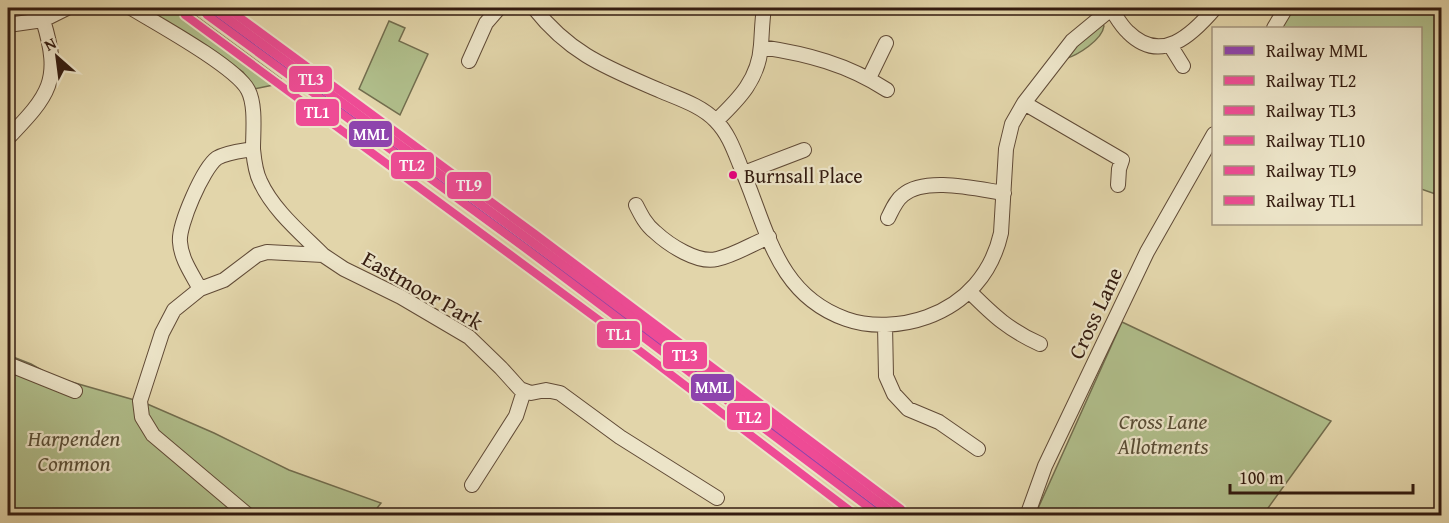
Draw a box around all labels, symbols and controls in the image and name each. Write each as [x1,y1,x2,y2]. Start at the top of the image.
north arrow [27,27,87,87]
legend [1212,27,1422,225]
text: N [40,31,61,57]
text: Railway MML [1266,37,1367,64]
line badge: TL3 [288,65,333,93]
text: TL3 [298,67,324,91]
text: Railway TL2 [1266,67,1356,94]
text: Railway TL3 [1266,97,1356,124]
line badge: TL1 [295,98,340,127]
text: TL1 [304,100,330,124]
line badge: MML [348,120,393,148]
text: MML [353,122,390,146]
text: Railway TL10 [1266,127,1365,154]
line badge: TL2 [390,151,435,180]
text: TL2 [399,153,425,177]
text: Railway TL9 [1266,157,1356,184]
place label: Burnsall Place [744,161,863,190]
marker: Burnsall Place [727,169,739,181]
line badge: TL9 [446,171,492,200]
text: TL9 [456,173,482,197]
text: Railway TL1 [1266,187,1356,214]
street label: Eastmoor Park [357,242,490,338]
street label: Cross Lane [1060,262,1130,364]
line badge: TL1 [596,320,641,349]
text: TL1 [606,322,632,346]
line badge: TL3 [662,341,708,370]
text: TL3 [672,343,698,367]
line badge: MML [690,373,735,402]
text: MML [695,375,732,399]
line badge: TL2 [726,402,771,431]
text: TL2 [736,405,762,429]
park label: Cross Lane Allotments [1117,405,1208,462]
park label: Harpenden Common [27,422,120,479]
scale bar [1230,457,1413,495]
text: 100 m [1239,464,1284,491]

